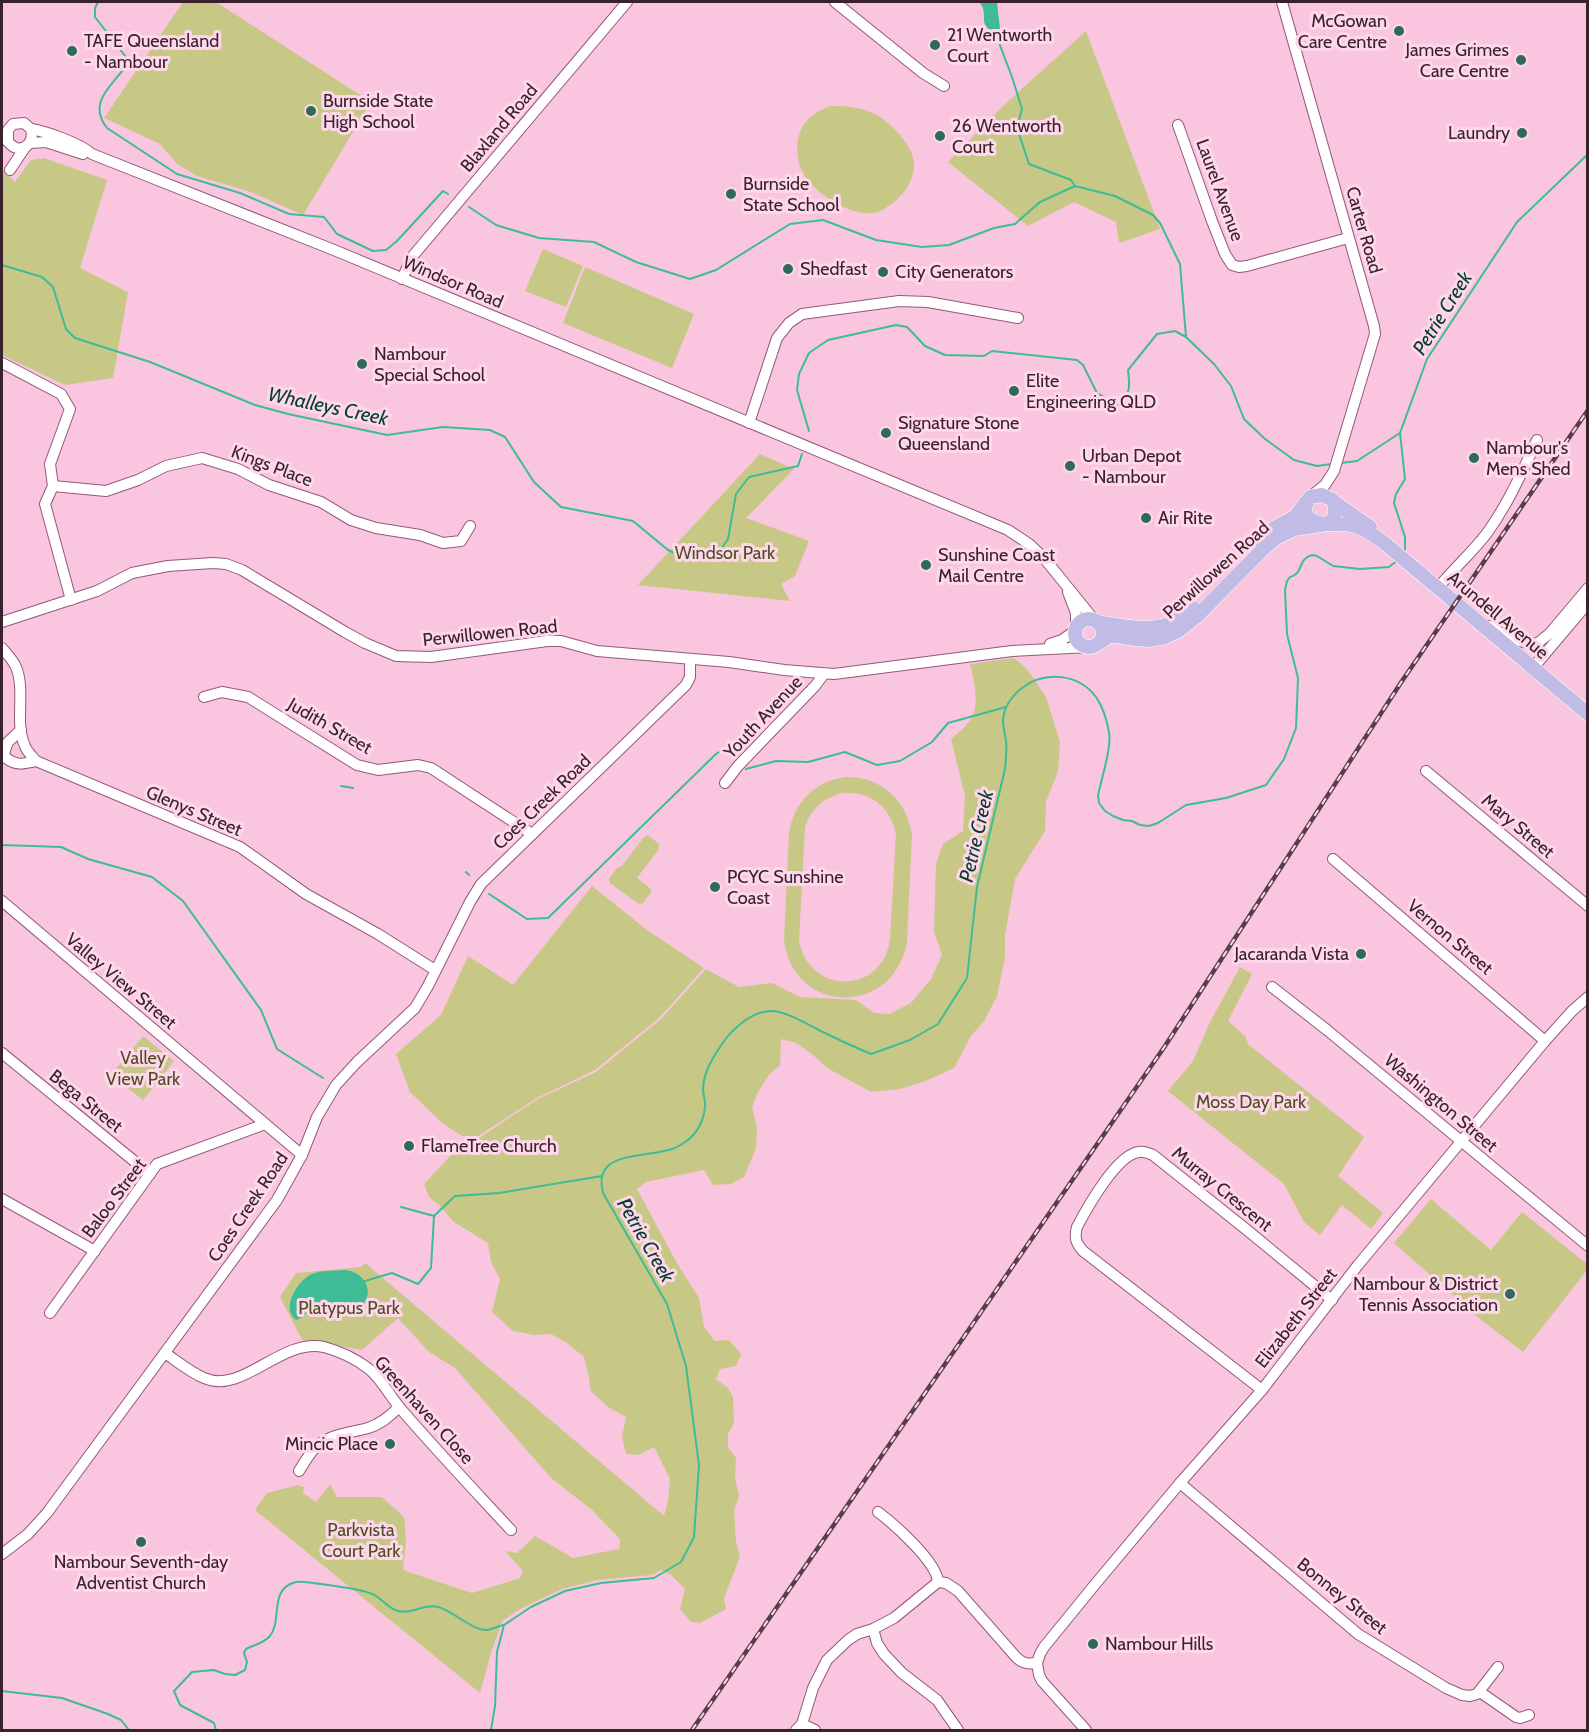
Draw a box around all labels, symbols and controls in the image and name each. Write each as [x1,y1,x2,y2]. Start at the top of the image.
place label: McGowan Care Centre [1298,10,1387,53]
place label: 21 Wentworth Court [947,24,1052,67]
marker: McGowan Care Centre [1392,24,1406,38]
place label: TAFE Queensland - Nambour [84,30,219,73]
marker: 21 Wentworth Court [928,38,942,52]
place label: James Grimes Care Centre [1404,39,1509,82]
marker: TAFE Queensland - Nambour [65,44,79,58]
marker: James Grimes Care Centre [1514,53,1528,67]
street label: Blaxland Road [456,80,542,176]
place label: Burnside State High School [323,90,433,133]
marker: Burnside State High School [304,104,318,118]
place label: 26 Wentworth Court [952,115,1062,158]
place label: Laundry [1448,122,1510,144]
marker: Laundry [1515,126,1529,140]
marker: 26 Wentworth Court [933,129,947,143]
street label: Laurel Avenue [1191,136,1249,244]
place label: Burnside State School [743,173,840,216]
street label: Carter Road [1341,184,1387,276]
marker: Burnside State School [724,187,738,201]
street label: Windsor Road [399,251,507,313]
place label: Shedfast [800,258,867,280]
place label: City Generators [895,261,1013,283]
marker: Shedfast [781,262,795,276]
marker: City Generators [876,265,890,279]
water label: Petrie Creek [1407,266,1478,359]
place label: Nambour Special School [374,343,486,386]
marker: Nambour Special School [355,357,369,371]
place label: Elite Engineering QLD [1026,370,1156,413]
water label: Whalleys Creek [266,382,392,431]
marker: Elite Engineering QLD [1007,384,1021,398]
place label: Signature Stone Queensland [898,412,1019,455]
marker: Signature Stone Queensland [879,426,893,440]
place label: Nambour's Mens Shed [1486,437,1571,480]
street label: Kings Place [228,440,316,492]
place label: Urban Depot - Nambour [1082,445,1181,488]
marker: Nambour's Mens Shed [1467,451,1481,465]
marker: Urban Depot - Nambour [1063,459,1077,473]
place label: Air Rite [1158,507,1212,529]
marker: Air Rite [1139,511,1153,525]
street label: Perwillowen Road [1158,517,1274,623]
park label: Windsor Park [675,542,776,564]
place label: Sunshine Coast Mail Centre [938,544,1055,587]
marker: Sunshine Coast Mail Centre [919,558,933,572]
street label: Arundell Avenue [1443,566,1553,664]
street label: Perwillowen Road [422,615,558,651]
street label: Youth Avenue [718,671,807,764]
street label: Judith Street [283,693,376,759]
street label: Coes Creek Road [489,750,595,854]
street label: Glenys Street [143,781,245,841]
water label: Petrie Creek [954,786,999,884]
street label: Mary Street [1477,789,1559,863]
place label: PCYC Sunshine Coast [727,866,843,909]
marker: PCYC Sunshine Coast [708,880,722,894]
street label: Vernon Street [1403,895,1497,979]
street label: Valley View Street [61,928,181,1034]
place label: Jacaranda Vista [1233,943,1349,965]
marker: Jacaranda Vista [1354,947,1368,961]
park label: Valley View Park [106,1047,181,1090]
street label: Washington Street [1380,1049,1502,1157]
street label: Bega Street [45,1065,127,1137]
park label: Moss Day Park [1196,1091,1307,1113]
place label: FlameTree Church [421,1135,557,1157]
marker: FlameTree Church [402,1139,416,1153]
street label: Murray Crescent [1167,1142,1277,1236]
street label: Coes Creek Road [203,1148,293,1266]
street label: Baloo Street [77,1154,151,1242]
water label: Petrie Creek [612,1193,681,1288]
street label: Elizabeth Street [1250,1264,1342,1372]
place label: Nambour & District Tennis Association [1353,1273,1498,1316]
marker: Nambour & District Tennis Association [1503,1287,1517,1301]
park label: Platypus Park [298,1297,401,1319]
street label: Greenhaven Close [370,1351,478,1469]
place label: Mincic Place [285,1433,378,1455]
marker: Mincic Place [383,1437,397,1451]
park label: Parkvista Court Park [322,1519,401,1562]
marker: Nambour Seventh-day Adventist Church [134,1535,148,1549]
place label: Nambour Seventh-day Adventist Church [54,1551,228,1594]
street label: Bonney Street [1293,1553,1391,1639]
place label: Nambour Hills [1105,1633,1213,1655]
marker: Nambour Hills [1086,1637,1100,1651]

